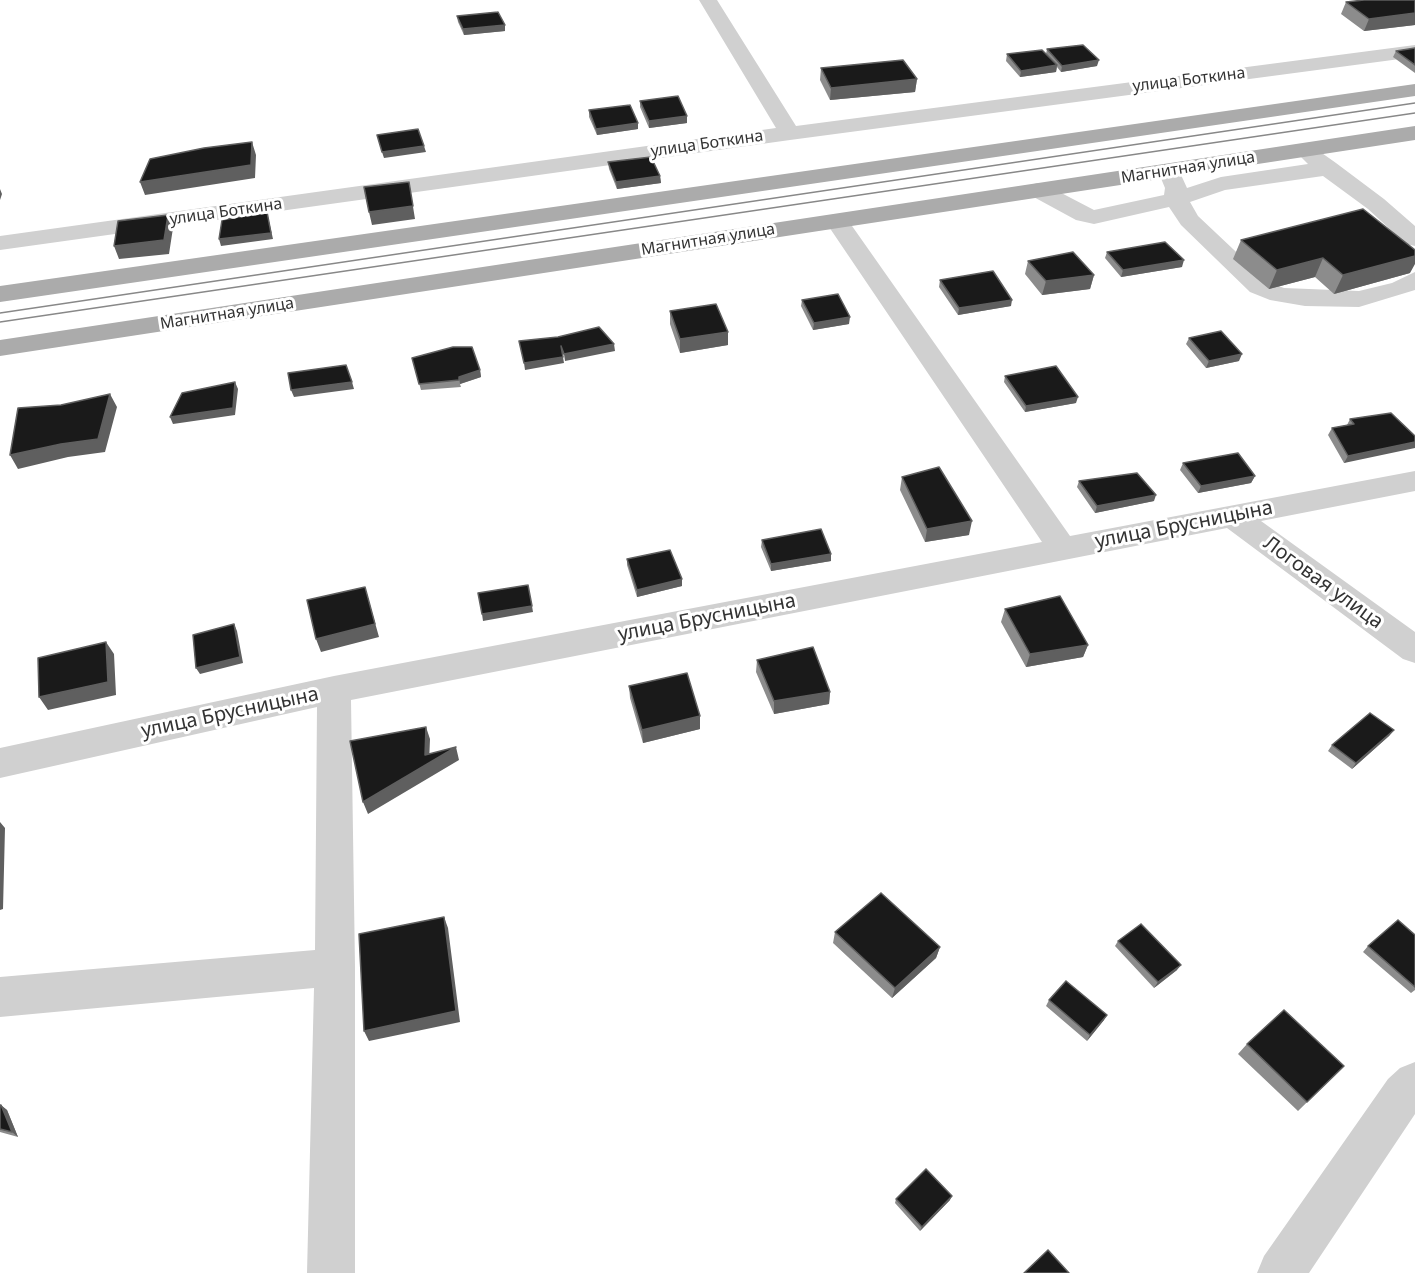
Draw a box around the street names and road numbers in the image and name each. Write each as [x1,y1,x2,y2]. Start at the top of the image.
street label: улица Боткина [1132,64,1246,96]
street label: улица Боткина [650,127,764,161]
street label: Магнитная улица [1120,148,1256,188]
street label: улица Боткина [169,195,283,229]
street label: Магнитная улица [640,220,776,260]
street label: Магнитная улица [159,294,295,334]
street label: улица Брусницына [1093,496,1275,554]
street label: Логовая улица [1258,532,1388,634]
street label: улица Брусницына [616,589,798,647]
street label: улица Брусницына [139,682,321,744]

